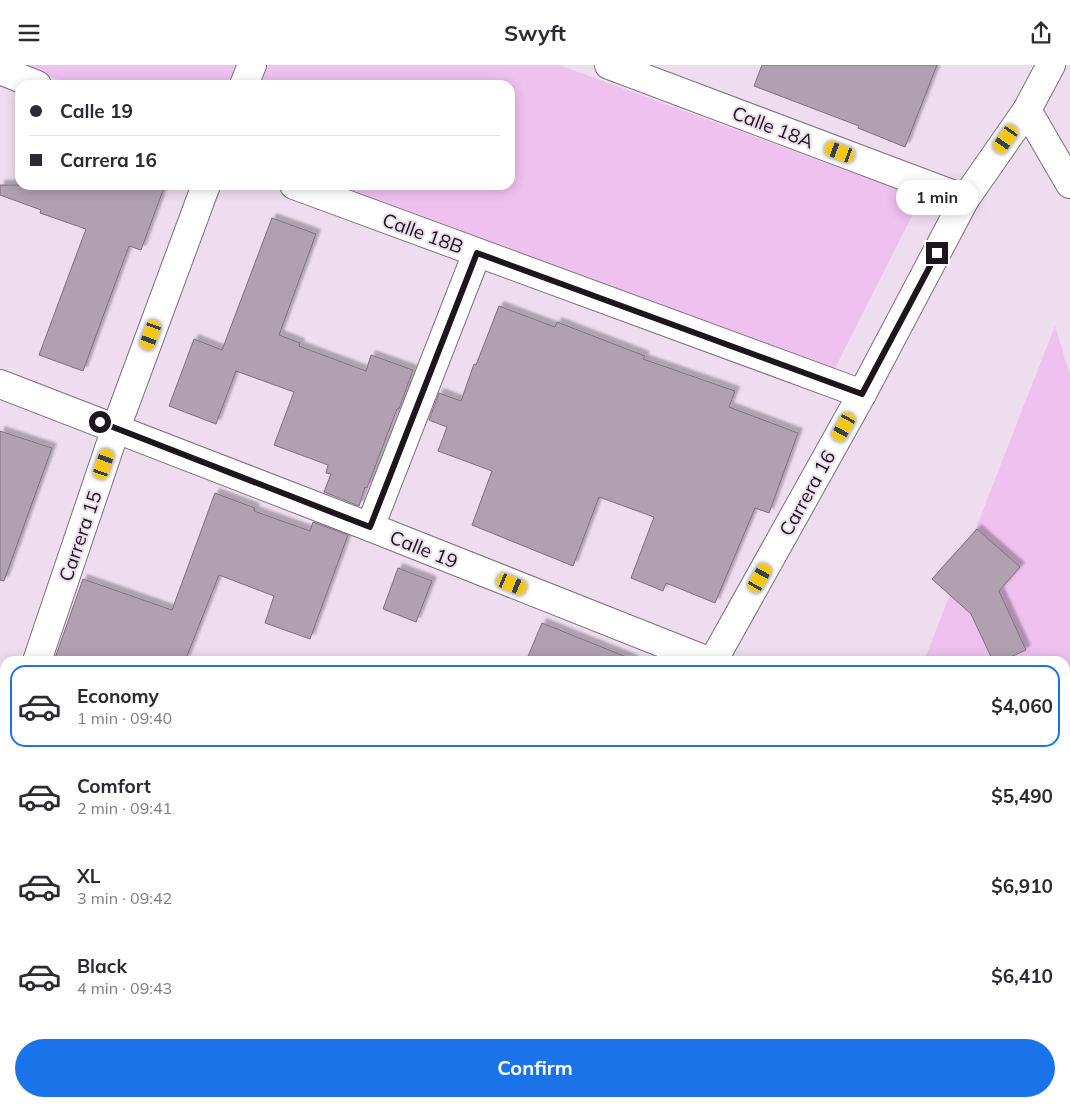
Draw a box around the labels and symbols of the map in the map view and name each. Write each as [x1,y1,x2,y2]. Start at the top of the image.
street label: Calle 18A [729,101,817,153]
car [991,122,1020,156]
car [823,140,856,164]
callout: 1 min [896,181,978,215]
street label: Calle 18B [379,207,467,259]
route end [926,242,948,264]
car [138,318,163,352]
car [830,410,857,444]
route start [89,411,111,433]
street label: Carrera 16 [774,446,840,540]
car [92,447,115,481]
street label: Carrera 15 [53,488,107,584]
street label: Calle 19 [386,525,462,573]
car [746,561,773,595]
car [495,571,528,597]

